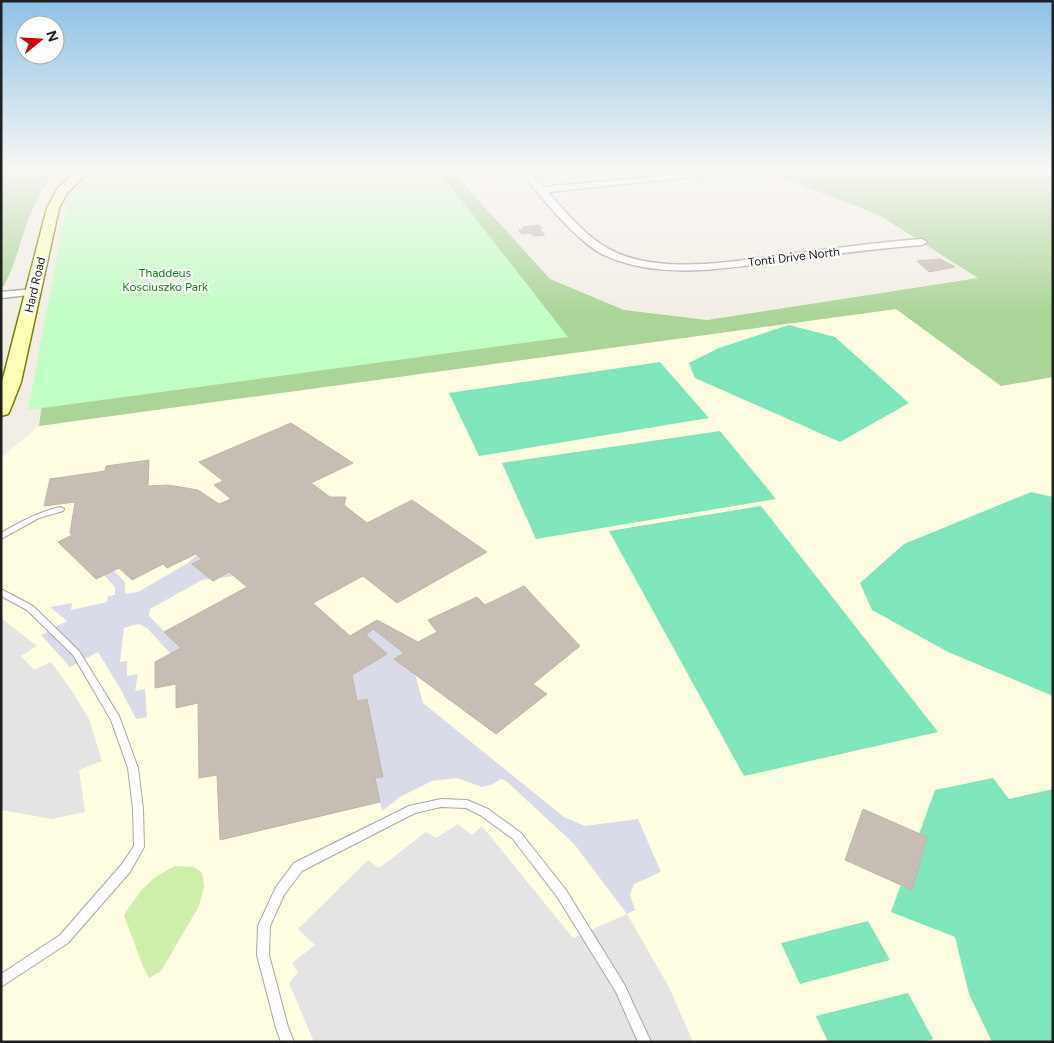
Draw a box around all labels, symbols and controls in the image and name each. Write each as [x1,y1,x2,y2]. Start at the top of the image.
north arrow [15,15,65,65]
text: N [42,28,62,44]
street label: Tonti Drive North [747,244,841,270]
street label: Hard Road [22,256,48,314]
park label: Thaddeus Kosciuszko Park [122,266,208,294]

